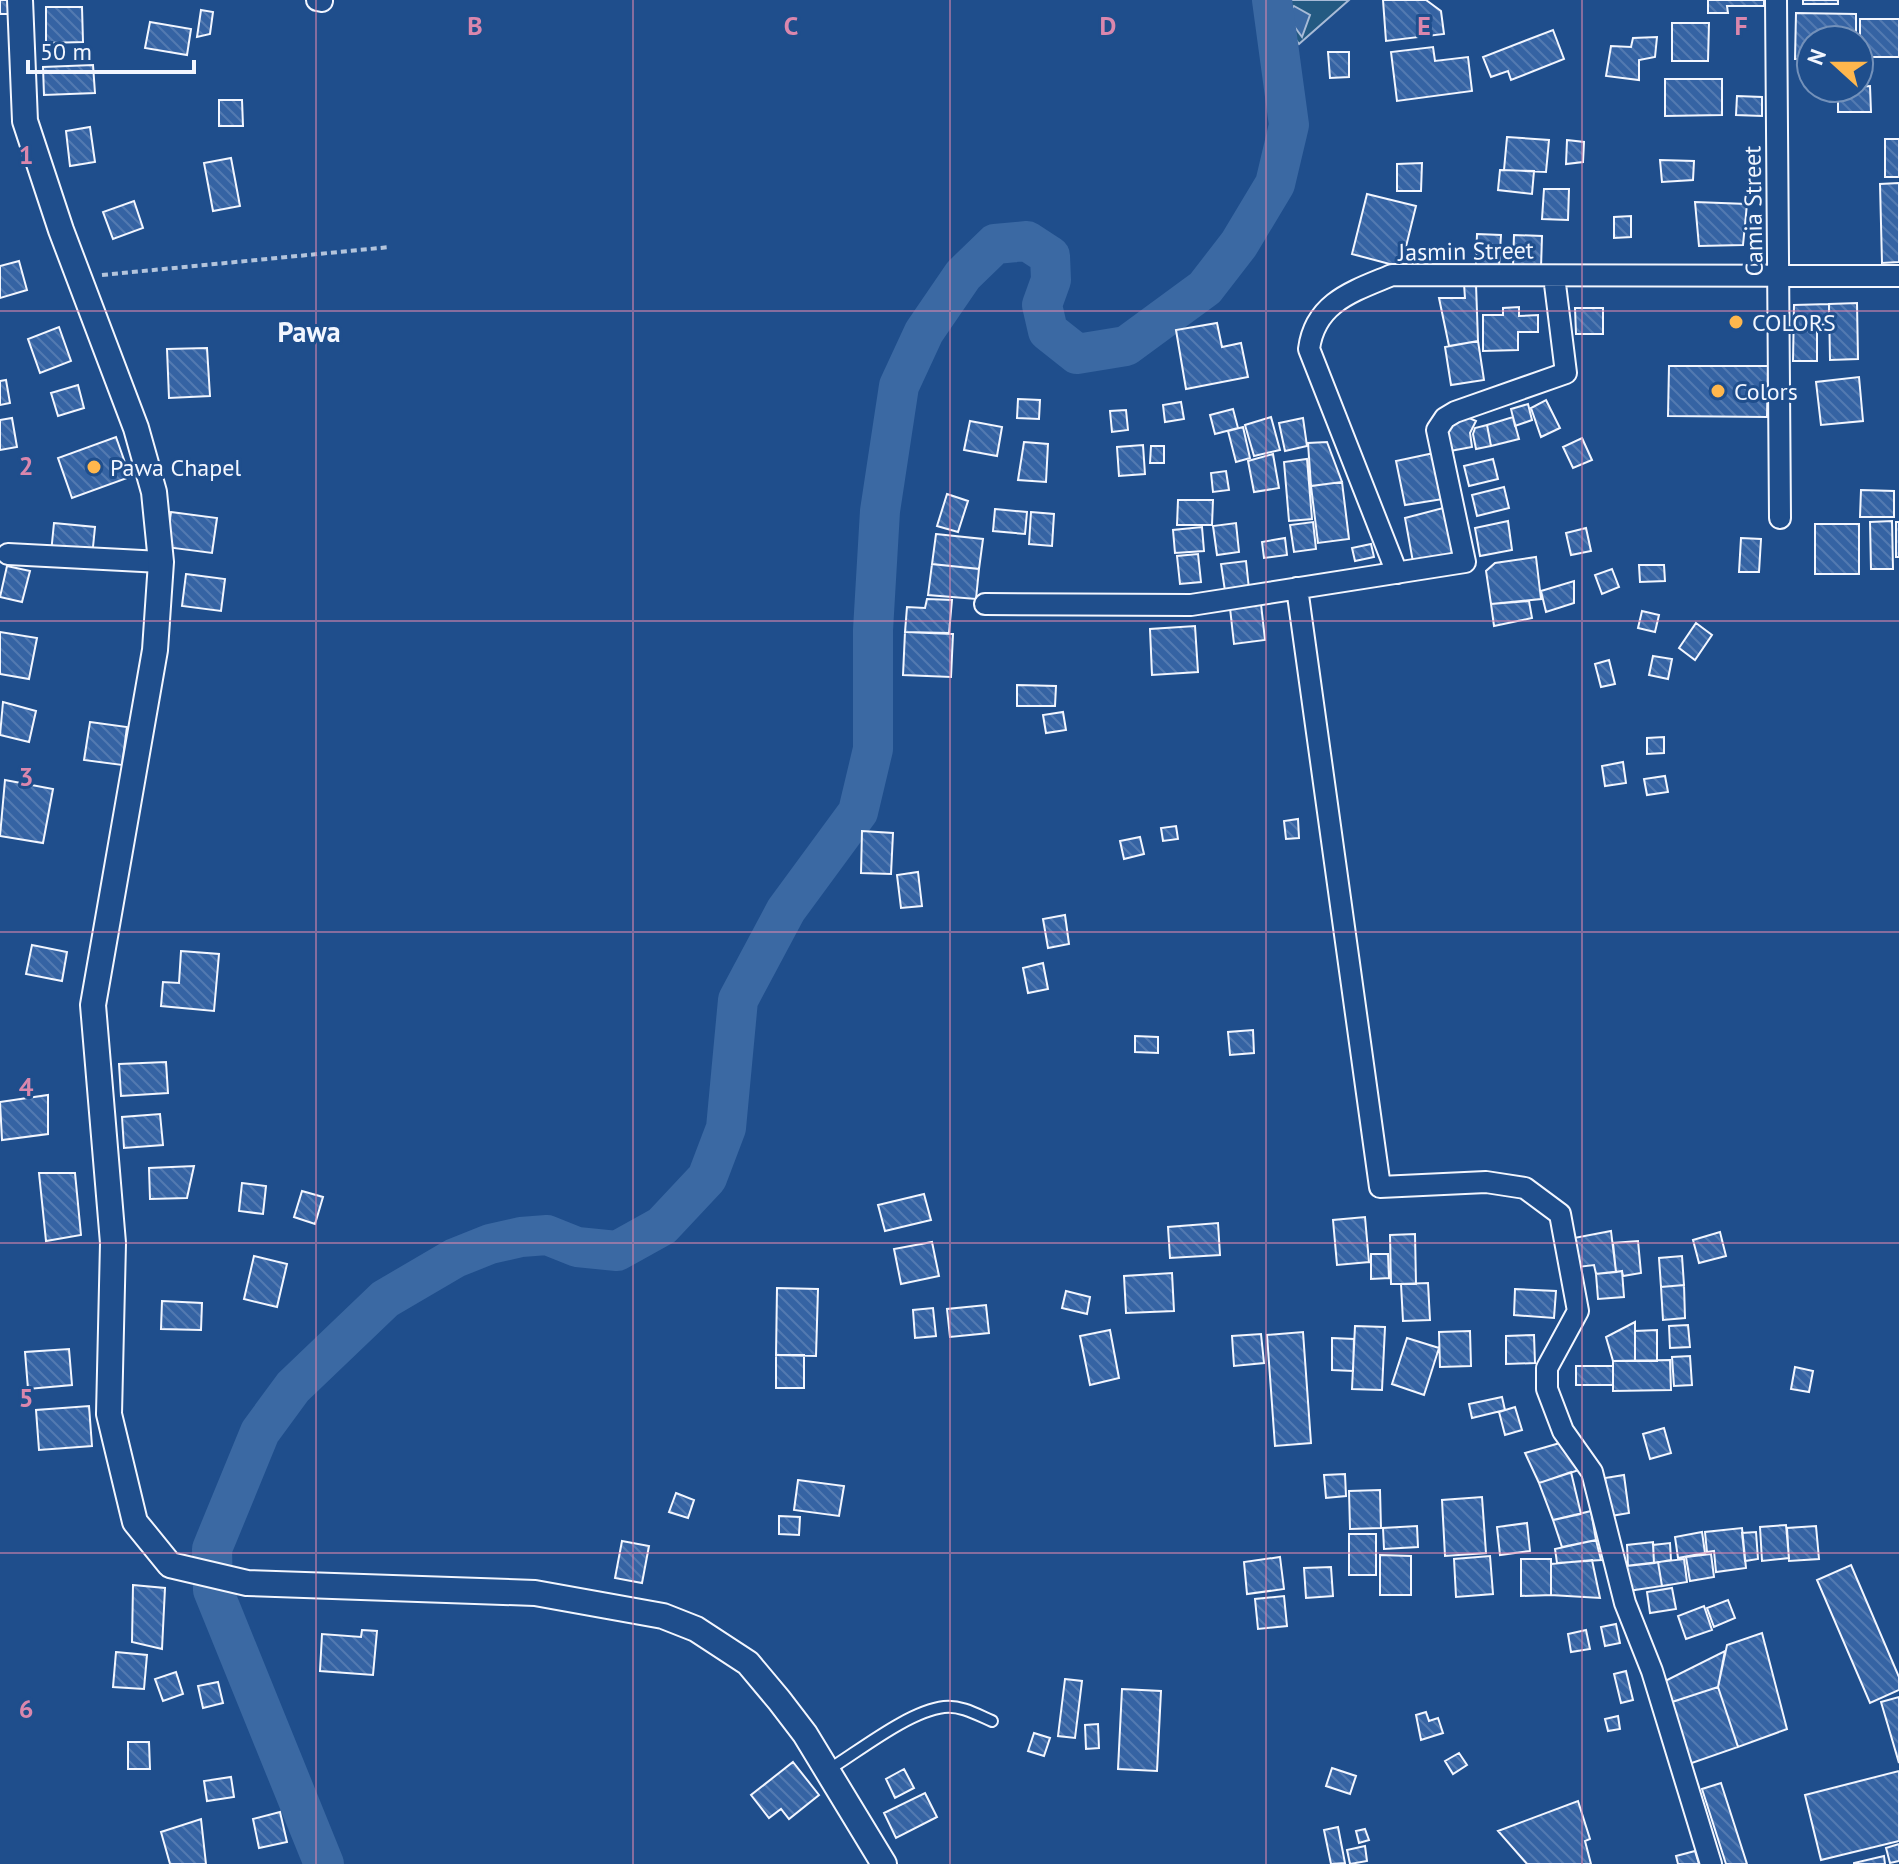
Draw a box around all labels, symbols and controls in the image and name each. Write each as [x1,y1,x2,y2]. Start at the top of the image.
text: B [467,9,483,42]
text: C [784,9,798,42]
text: D [1100,9,1116,42]
text: E [1417,9,1431,42]
text: F [1734,9,1748,42]
scale bar [28,24,194,74]
north arrow [1795,24,1875,104]
text: 50 m [40,36,92,67]
text: N [1801,45,1832,69]
text: 1 [19,138,33,171]
street label: Camia Street [1736,145,1770,277]
street label: Jasmin Street [1397,234,1534,268]
place label: COLORS [1752,307,1836,338]
district label: Pawa [277,313,341,350]
marker: COLORS [1727,313,1745,331]
place label: Colors [1734,376,1798,407]
marker: Colors [1709,382,1727,400]
text: 2 [19,449,33,482]
place label: Pawa Chapel [110,452,241,483]
marker: Pawa Chapel [85,458,103,476]
text: 3 [19,760,33,793]
text: 4 [19,1070,34,1103]
text: 5 [19,1381,33,1414]
text: 6 [19,1692,33,1725]

